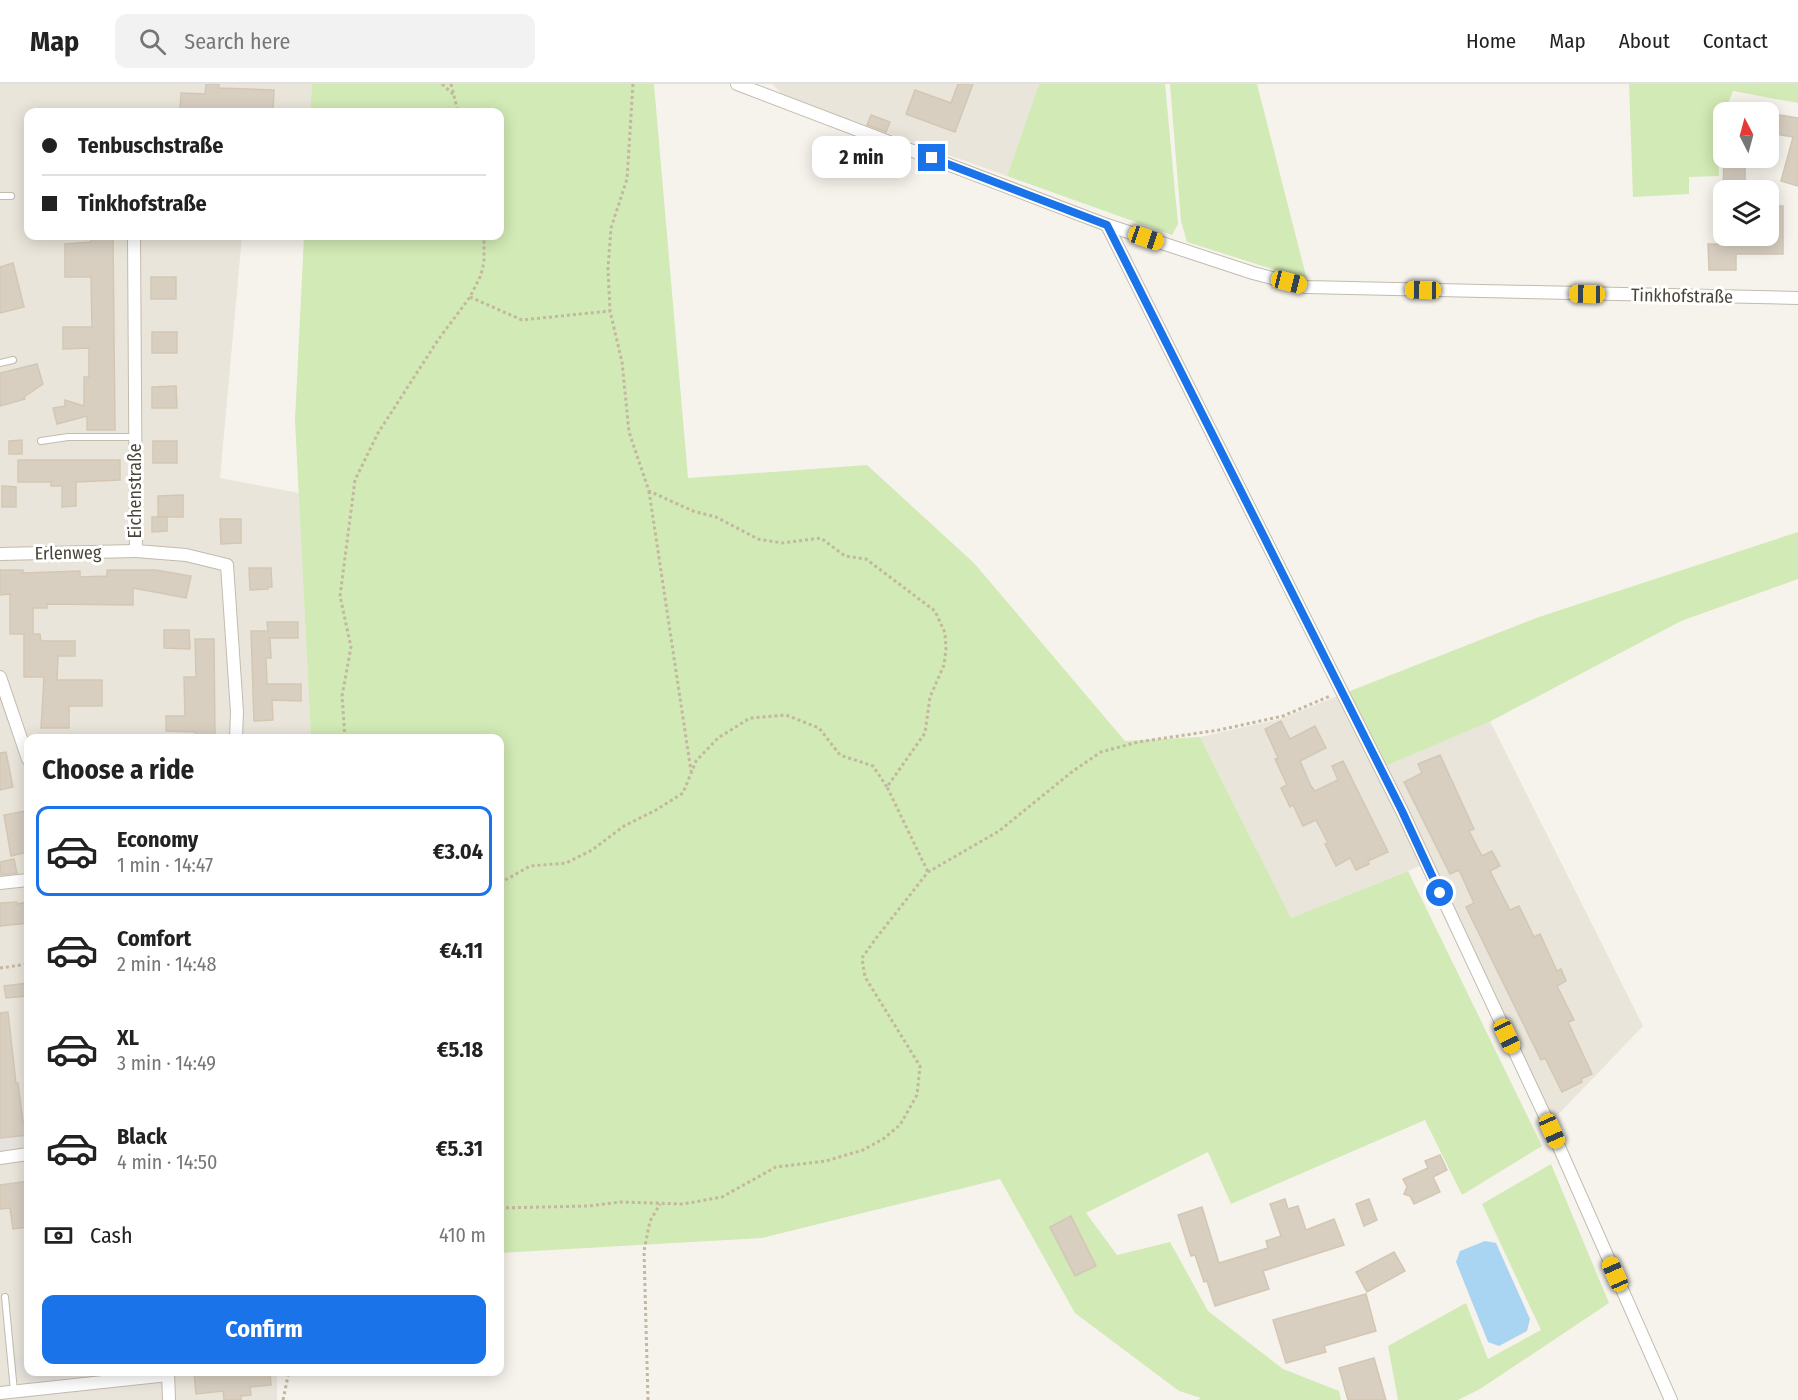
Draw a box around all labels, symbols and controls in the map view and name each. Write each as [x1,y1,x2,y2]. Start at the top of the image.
search box [115,14,535,68]
text: Map [30,25,79,58]
icon: search [136,25,169,58]
text: Search here [184,28,290,55]
text: Home [1466,28,1516,54]
text: Map [1549,28,1586,54]
text: About [1619,28,1670,54]
text: Contact [1703,28,1768,54]
north arrow [1713,102,1779,168]
map controls [1713,102,1779,246]
text: Tenbuschstraße [78,132,223,159]
callout: 2 min [812,137,911,179]
route end [918,144,945,171]
text: 2 min [839,145,884,169]
button: layers [1713,180,1779,246]
text: Tinkhofstraße [78,190,207,217]
car [1126,224,1166,252]
car [1269,269,1309,295]
car [1405,281,1441,299]
street label: Tinkhofstraße [1631,284,1733,308]
car [1569,285,1605,303]
street label: Eichenstraße [124,443,146,539]
street label: Erlenweg [34,541,102,565]
text: Choose a ride [42,754,194,786]
icon: car [45,824,99,878]
text: Economy [117,826,198,853]
text: €3.04 [433,838,483,865]
text: 1 min · 14:47 [117,853,213,877]
route start [1426,879,1453,906]
icon: car [45,923,99,977]
text: Comfort [117,925,191,952]
text: €4.11 [440,937,483,964]
text: 2 min · 14:48 [117,952,216,976]
car [1491,1016,1523,1056]
icon: car [45,1022,99,1076]
text: XL [117,1024,139,1051]
text: €5.18 [437,1036,483,1063]
text: 3 min · 14:49 [117,1051,216,1075]
car [1536,1111,1568,1151]
icon: car [45,1121,99,1175]
text: Black [117,1123,167,1150]
text: €5.31 [436,1135,483,1162]
text: 4 min · 14:50 [117,1150,217,1174]
icon: cash [42,1219,75,1252]
text: Cash [90,1222,133,1249]
text: 410 m [439,1223,486,1247]
car [1599,1254,1631,1294]
button: Confirm [42,1295,486,1364]

